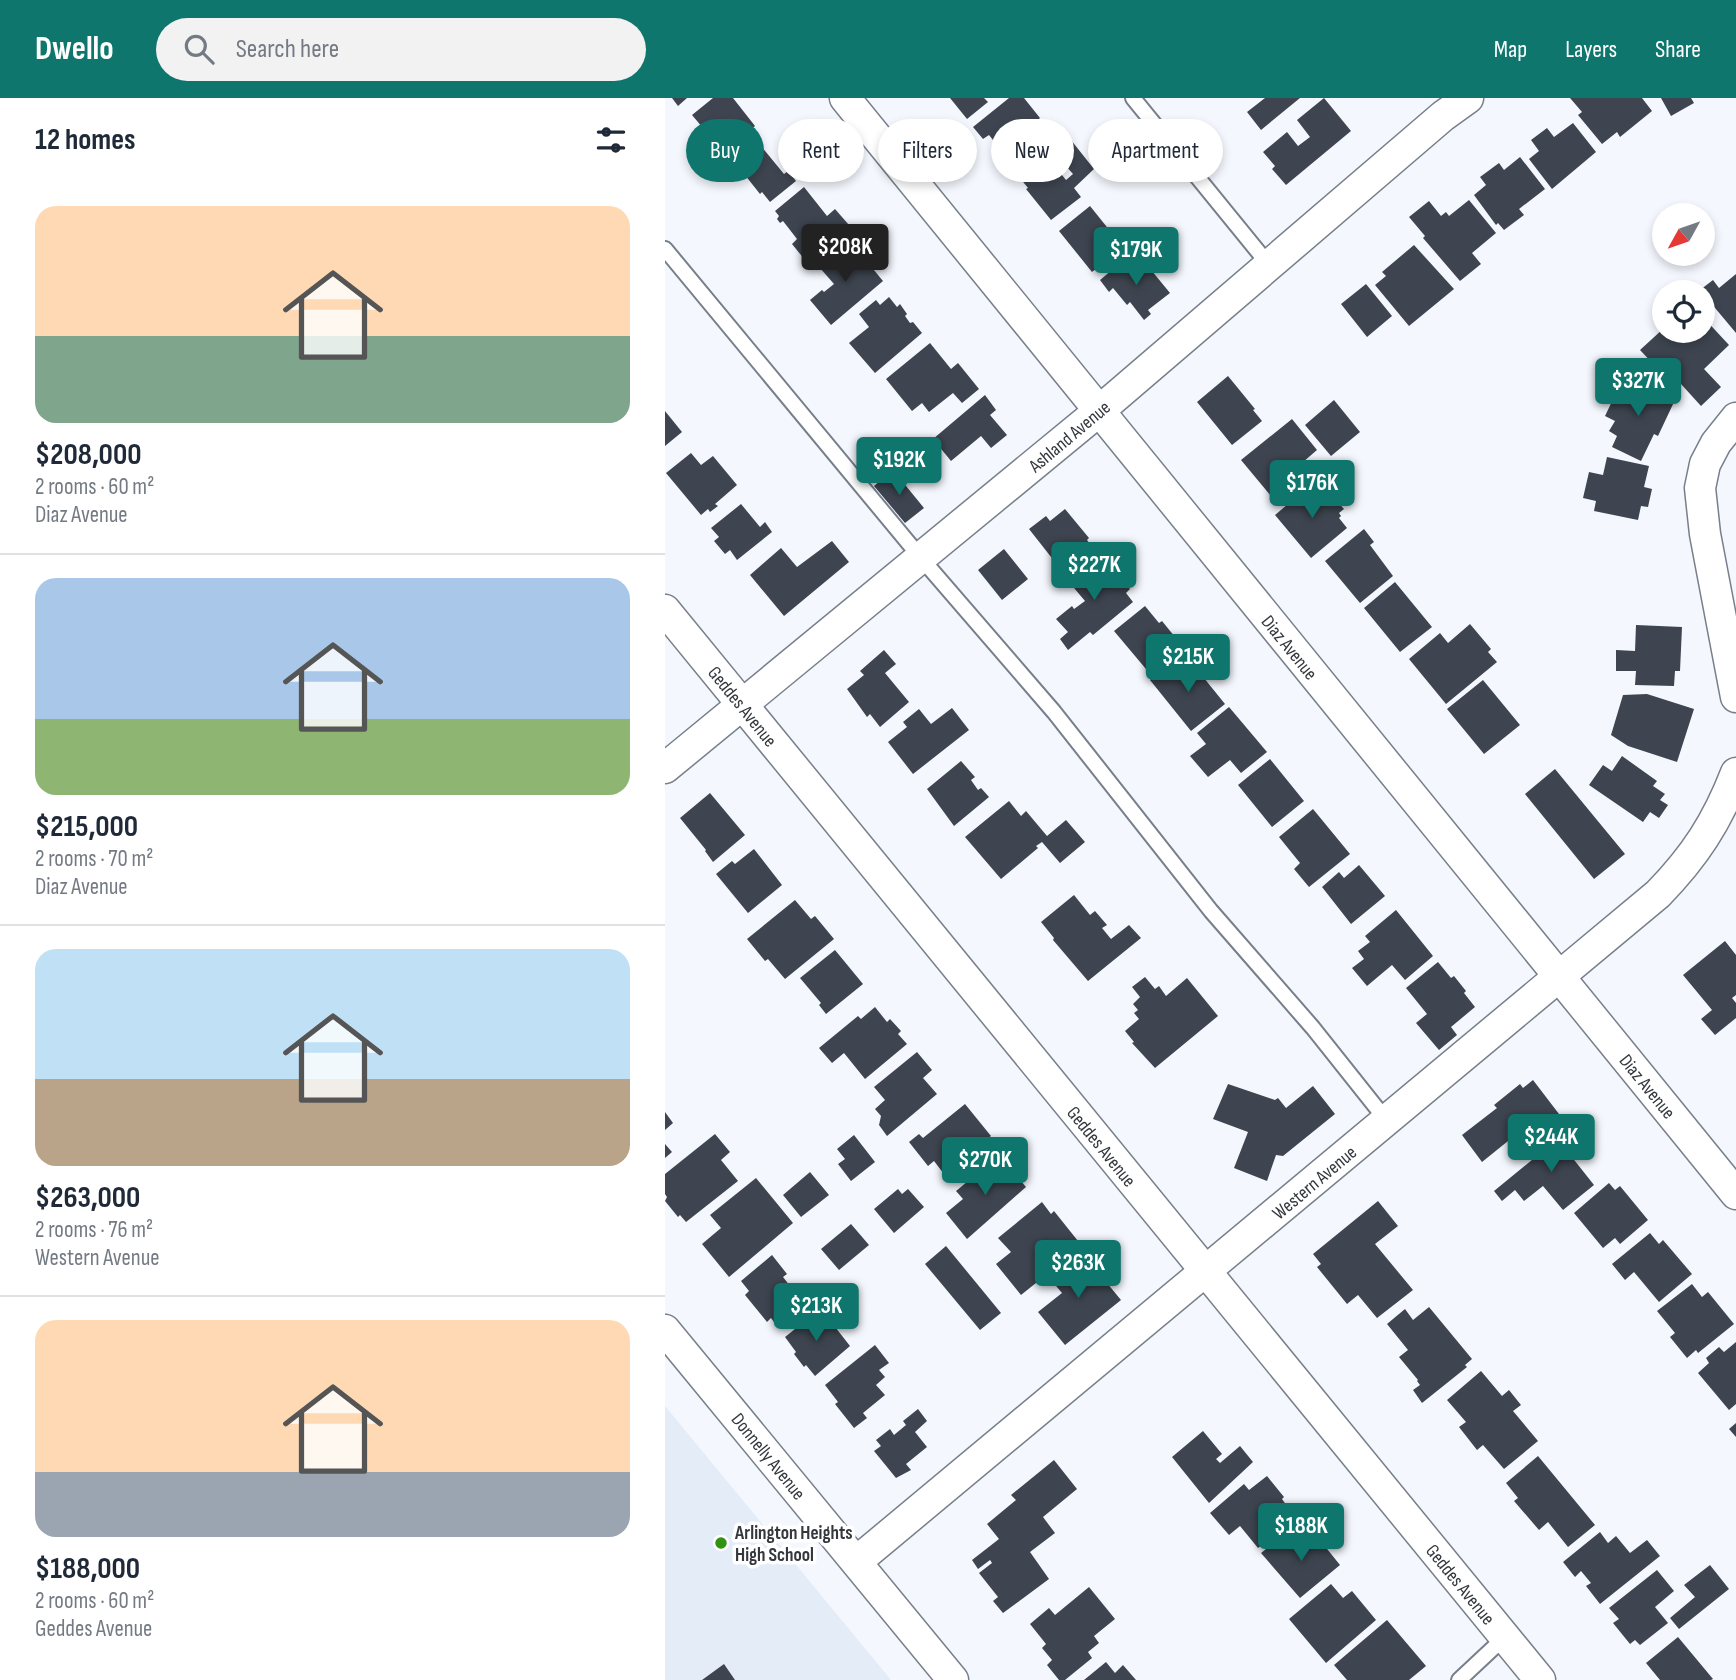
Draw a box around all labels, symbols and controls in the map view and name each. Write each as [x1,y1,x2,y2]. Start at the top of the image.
search box [156,18,646,81]
text: Dwello [35,29,114,69]
icon: search [180,30,218,68]
text: Search here [236,34,339,65]
text: Map [1494,35,1527,64]
text: Layers [1565,35,1617,64]
text: Share [1655,35,1701,64]
chip: Buy [686,119,764,182]
chip: Rent [778,119,864,182]
chip: Filters [878,119,977,182]
chip: New [991,119,1074,182]
chip: Apartment [1088,119,1223,182]
icon: filters [592,121,630,159]
text: 12 homes [35,122,136,158]
north arrow [1652,203,1715,266]
map controls [1652,203,1715,343]
pin: $208K [796,225,894,284]
pin: $179K [1087,228,1185,287]
text: $208K [818,233,872,261]
text: $179K [1110,236,1162,264]
icon: home [270,252,396,378]
button: locate [1652,280,1715,343]
pin: $327K [1589,358,1687,418]
text: $327K [1611,367,1665,395]
street label: Ashland Avenue [1024,396,1115,479]
text: $208,000 [35,437,141,473]
pin: $192K [850,438,948,497]
text: $192K [872,446,926,474]
pin: $176K [1263,460,1361,520]
text: $176K [1286,469,1338,497]
text: 2 rooms · 60 m² [35,473,154,501]
text: Diaz Avenue [35,501,128,529]
pin: $227K [1045,542,1143,602]
text: $227K [1067,551,1121,579]
street label: Diaz Avenue [1256,611,1322,685]
icon: home [270,624,396,750]
pin: $215K [1139,634,1237,694]
text: $215K [1162,643,1214,671]
street label: Geddes Avenue [702,662,781,752]
text: $215,000 [35,809,138,845]
text: 2 rooms · 70 m² [35,845,153,873]
text: Diaz Avenue [35,873,128,901]
icon: home [270,995,396,1121]
street label: Diaz Avenue [1614,1050,1680,1124]
street label: Geddes Avenue [1061,1102,1140,1192]
pin: $244K [1502,1114,1600,1174]
text: $244K [1524,1123,1578,1151]
pin: $270K [936,1138,1034,1197]
street label: Western Avenue [1268,1141,1362,1225]
text: $270K [958,1146,1012,1174]
text: $263,000 [35,1180,140,1216]
text: 2 rooms · 76 m² [35,1216,153,1244]
pin: $263K [1029,1240,1127,1300]
text: Western Avenue [35,1244,160,1272]
text: $263K [1051,1249,1105,1277]
pin: $213K [767,1284,865,1343]
text: $213K [790,1292,842,1320]
icon: home [270,1366,396,1492]
street label: Donnelly Avenue [726,1409,810,1505]
pin: $188K [1252,1504,1350,1563]
text: $188K [1274,1512,1328,1540]
place label: Arlington Heights High School [734,1522,853,1567]
marker: Arlington Heights High School [713,1535,729,1551]
street label: Geddes Avenue [1420,1540,1499,1630]
text: $188,000 [35,1551,140,1587]
text: 2 rooms · 60 m² [35,1587,154,1615]
text: Geddes Avenue [35,1615,152,1643]

